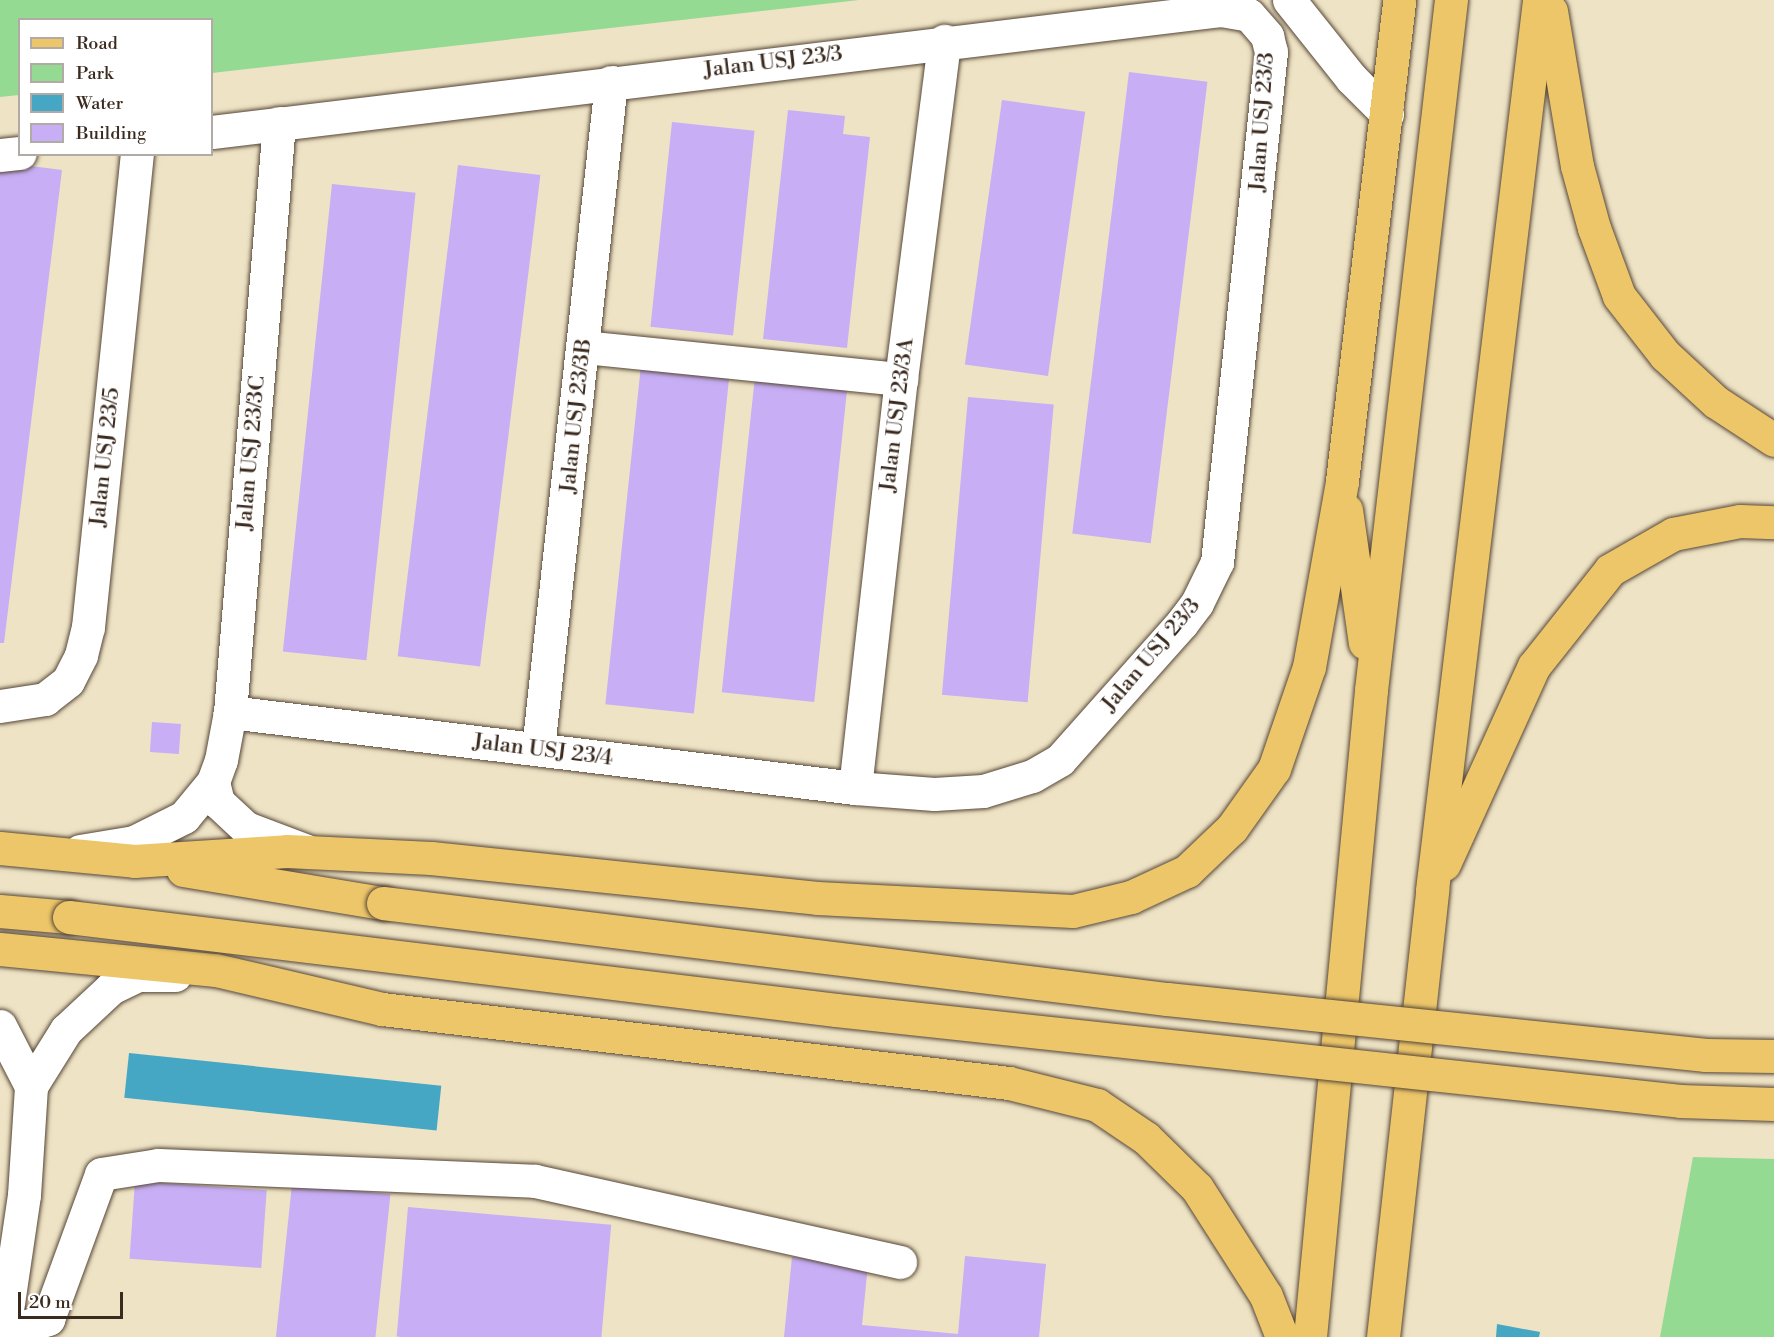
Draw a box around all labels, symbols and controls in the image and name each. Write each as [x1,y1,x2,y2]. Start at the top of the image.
legend [18,18,213,156]
text: Road [76,32,118,55]
street label: Jalan USJ 23/3 [702,40,844,84]
street label: Jalan USJ 23/3 [1244,51,1280,193]
text: Park [76,62,113,85]
text: Water [76,92,123,115]
text: Building [76,122,146,145]
street label: Jalan USJ 23/3A [874,336,920,494]
street label: Jalan USJ 23/3B [555,337,597,495]
street label: Jalan USJ 23/3C [231,375,271,531]
street label: Jalan USJ 23/5 [85,386,125,528]
street label: Jalan USJ 23/3 [1096,593,1206,717]
street label: Jalan USJ 23/4 [471,728,615,772]
scale bar [21,1280,126,1318]
text: 20 m [29,1291,71,1314]

